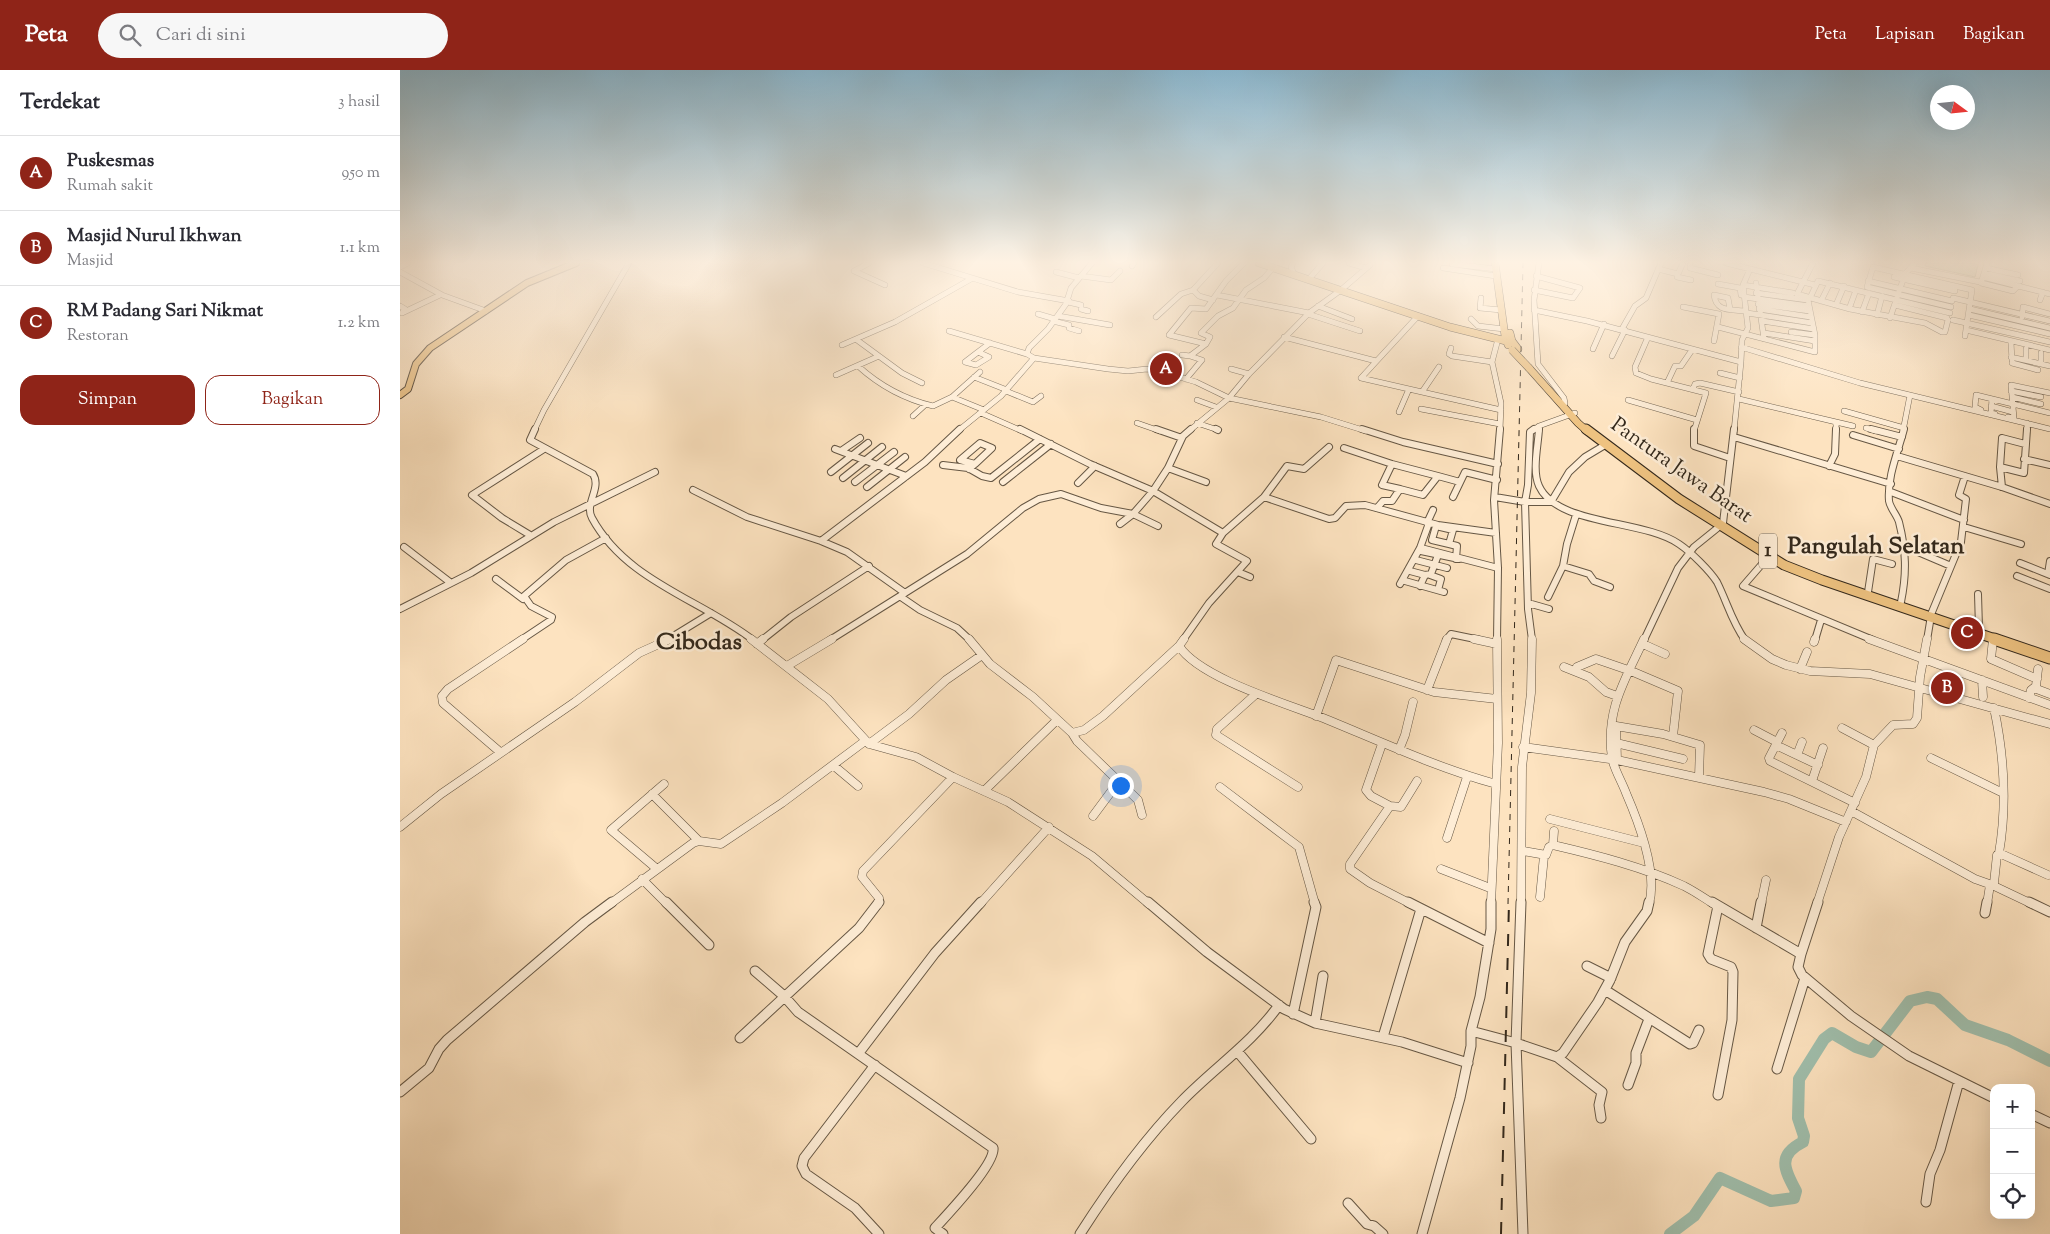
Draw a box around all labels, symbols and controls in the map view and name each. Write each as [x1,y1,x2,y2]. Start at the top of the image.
search box [98,13,448,58]
text: Peta [25,18,68,52]
icon: search [116,21,144,49]
text: Cari di sini [156,22,246,49]
text: Peta [1815,22,1847,48]
text: Lapisan [1875,22,1935,48]
text: Bagikan [1963,22,2025,48]
north arrow [1930,85,1975,130]
text: Terdekat [20,88,100,118]
text: 3 hasil [338,91,380,114]
text: Puskesmas [67,148,154,175]
text: A [30,162,43,185]
text: 950 m [341,162,380,185]
text: Rumah sakit [67,175,153,198]
text: Masjid Nurul Ikhwan [67,223,242,250]
text: B [31,237,41,260]
text: 1.1 km [340,237,380,260]
text: Masjid [67,250,113,273]
text: RM Padang Sari Nikmat [67,298,263,325]
text: C [30,312,42,335]
text: 1.2 km [338,312,380,335]
text: Restoran [67,325,129,348]
pin: A [1150,350,1182,388]
button: Simpan [20,375,195,425]
button: Bagikan [205,375,380,425]
street label: Pantura Jawa Barat [1604,411,1758,531]
district label: Pangulah Selatan [1787,530,1965,564]
road number: 1 [1759,534,1777,568]
pin: C [1951,614,1983,652]
district label: Cibodas [656,626,742,660]
pin: B [1931,669,1963,707]
your location [1108,773,1134,799]
map controls [1990,1084,2035,1219]
button: + [1990,1084,2035,1129]
button: − [1990,1129,2035,1174]
button: locate [1990,1174,2035,1219]

